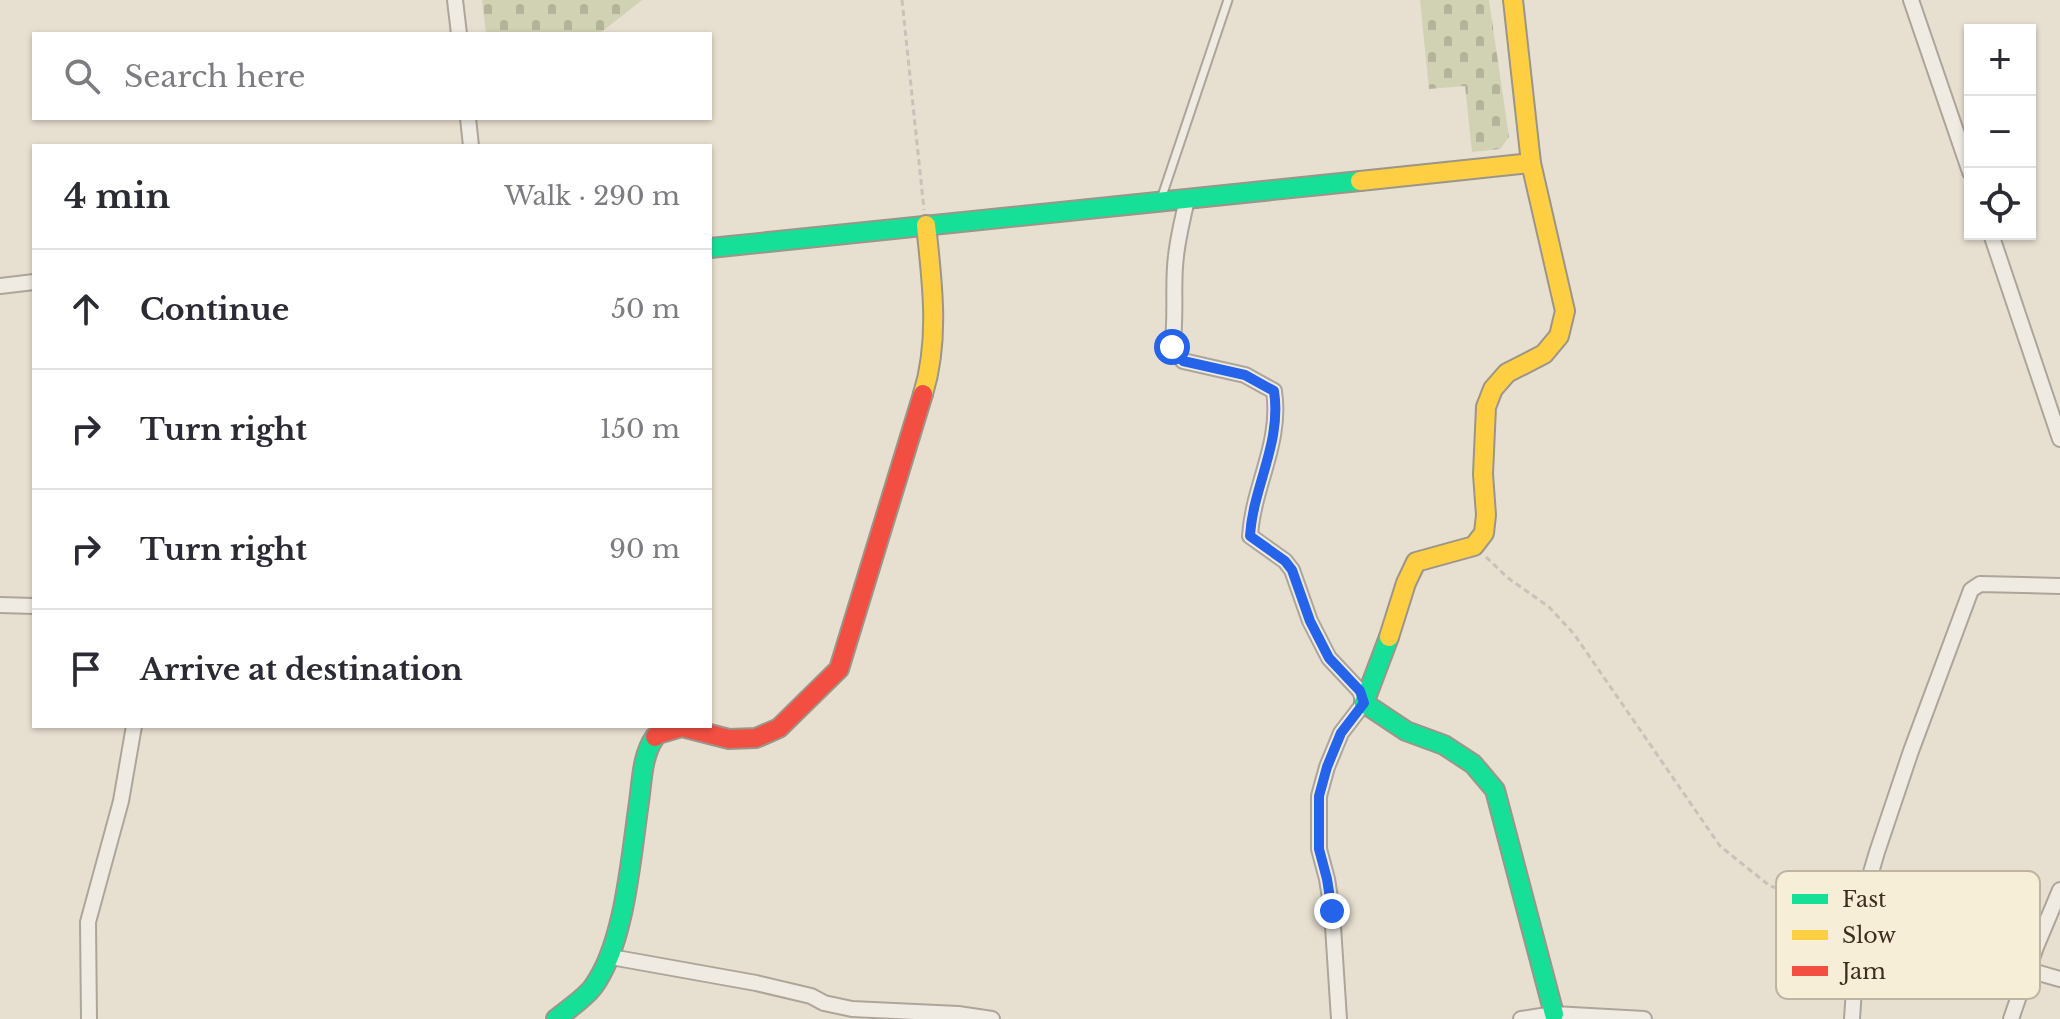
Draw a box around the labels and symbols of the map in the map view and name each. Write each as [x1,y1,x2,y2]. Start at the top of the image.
route start [1154,329,1190,365]
legend [1776,871,2040,999]
text: Fast [1842,886,1887,913]
route end [1314,893,1350,929]
text: Slow [1842,922,1896,949]
text: Jam [1839,958,1886,985]

